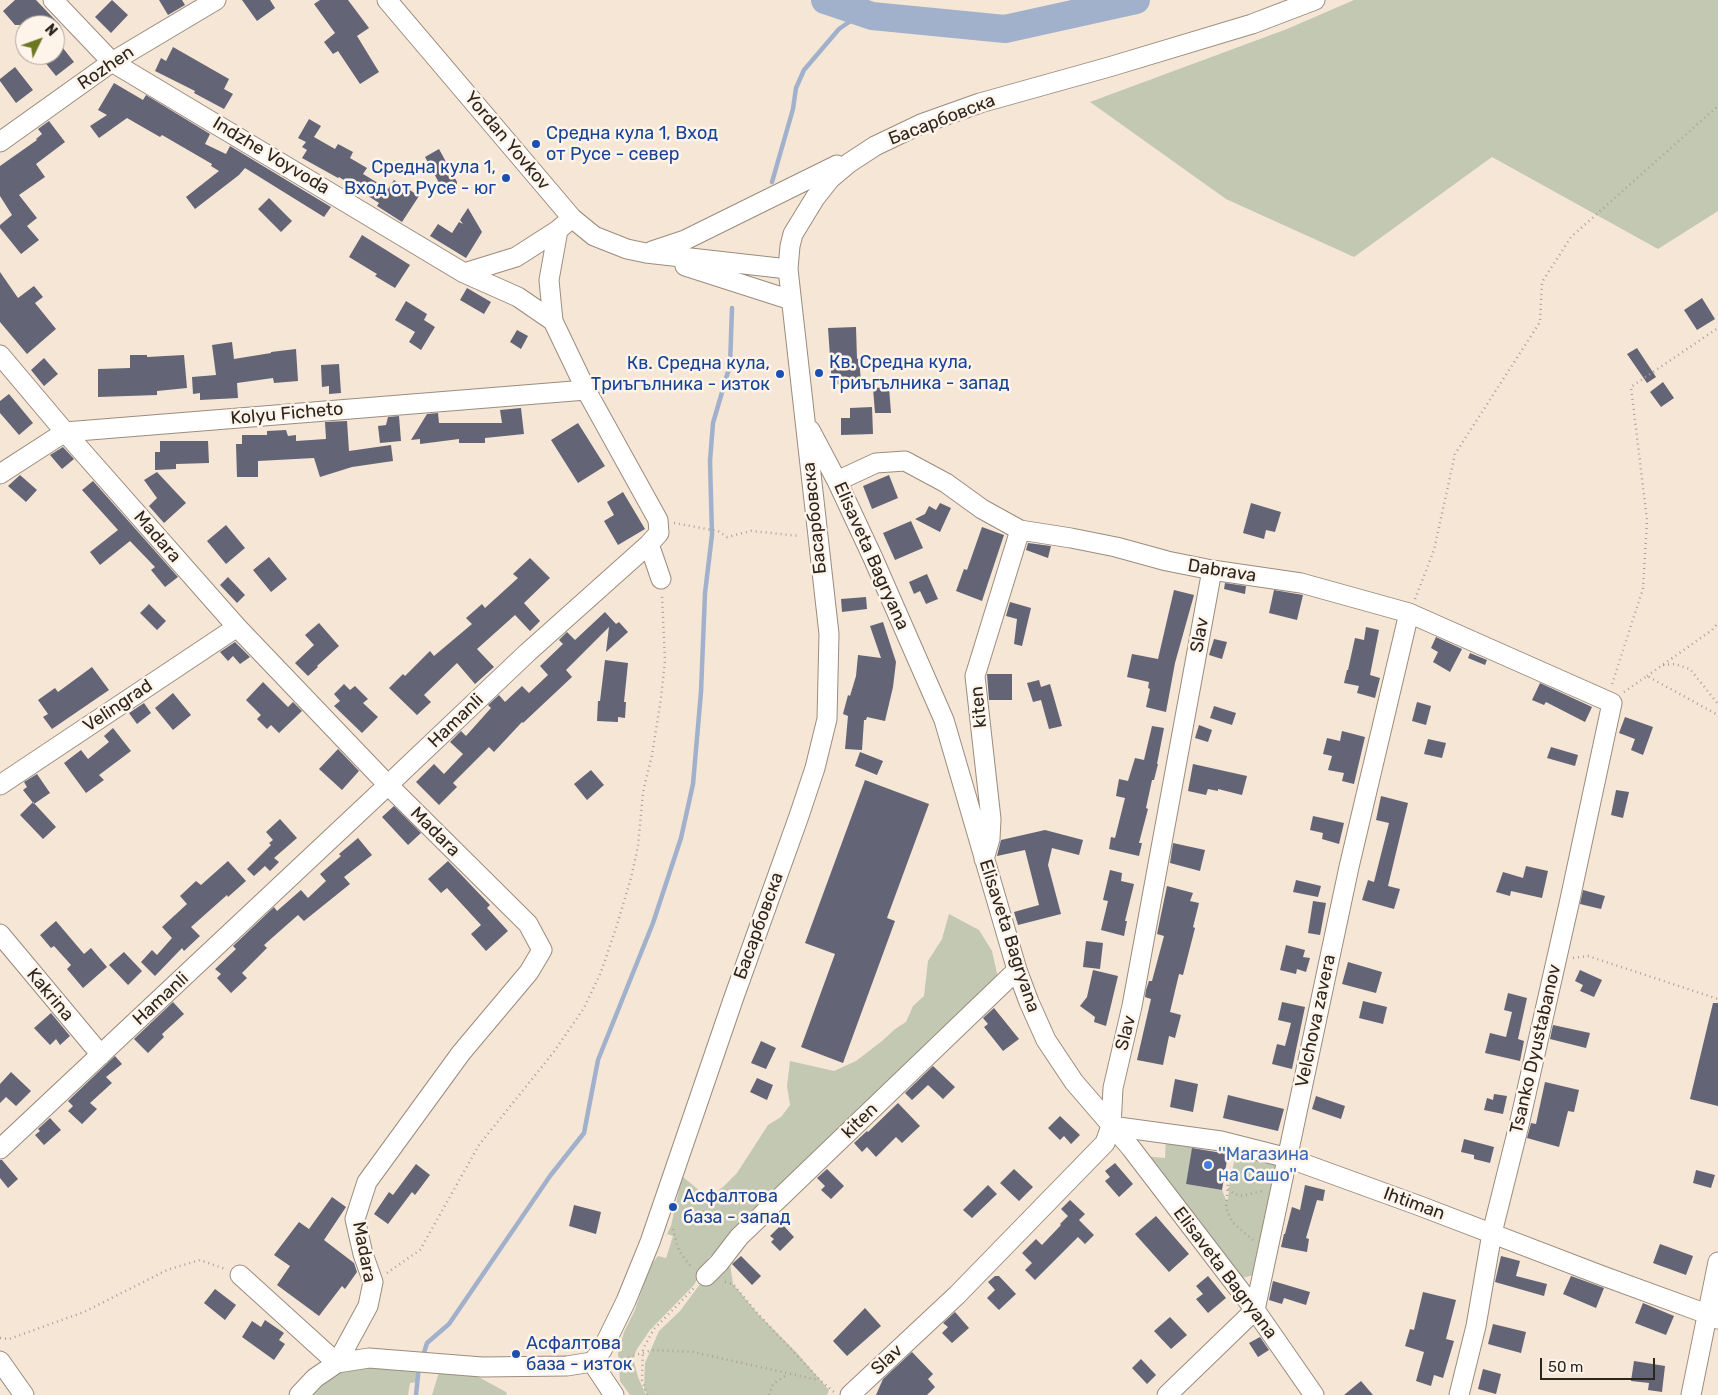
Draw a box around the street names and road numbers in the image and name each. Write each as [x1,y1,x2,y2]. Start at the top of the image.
street label: Rozhen [74,41,138,95]
street label: Yordan Yovkov [460,87,554,195]
street label: Басарбовска [886,90,998,150]
street label: Indzhe Voyvoda [209,113,333,199]
street label: Kolyu Ficheto [230,398,344,430]
street label: Басарбовска [798,461,832,575]
street label: Elisaveta Bagryana [829,479,913,633]
street label: Madara [129,507,185,567]
street label: Dabrava [1186,555,1258,587]
street label: Slav [1186,616,1214,654]
street label: Velingrad [79,675,157,737]
street label: kiten [966,685,992,729]
street label: Hamanli [424,689,488,753]
street label: Madara [406,803,464,861]
street label: Elisaveta Bagryana [974,857,1044,1015]
street label: Басарбовска [730,869,788,983]
street label: Velchova zavera [1291,953,1341,1089]
street label: Tsanko Dyustabanov [1506,962,1566,1136]
street label: Kakrina [22,964,78,1026]
street label: Hamanli [129,968,193,1030]
street label: Slav [1111,1013,1141,1053]
street label: kiten [838,1099,882,1143]
street label: Ihtiman [1380,1183,1448,1225]
street label: Elisaveta Bagryana [1168,1203,1282,1343]
street label: Madara [348,1220,380,1284]
street label: Slav [867,1340,907,1380]

